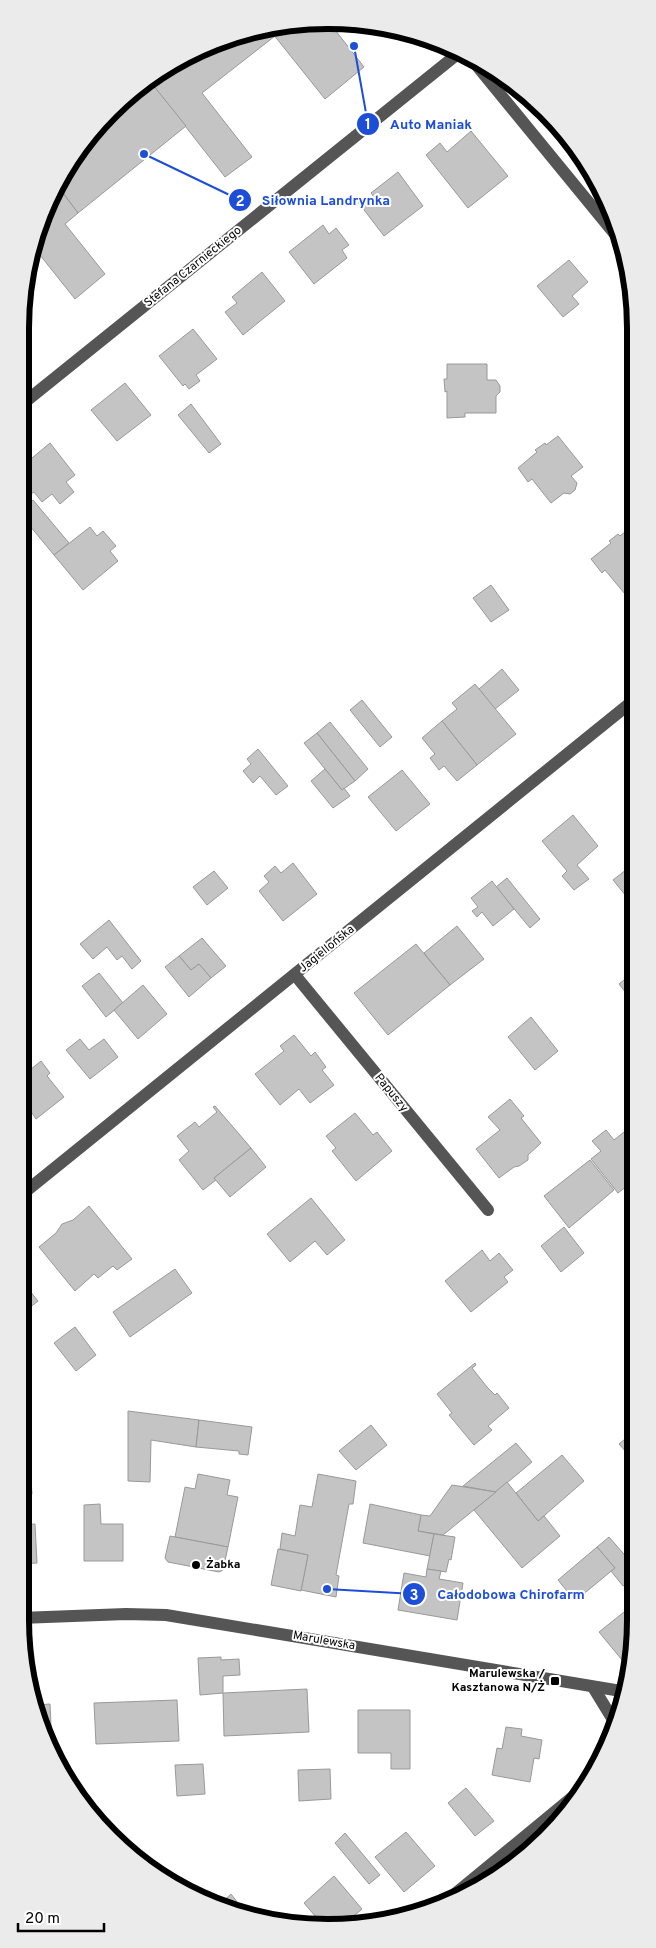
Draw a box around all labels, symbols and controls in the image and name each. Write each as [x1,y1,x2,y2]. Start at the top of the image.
callout: Auto Maniak [355,109,482,138]
text: 1 [365,116,371,135]
text: Auto Maniak [390,117,472,134]
callout: Siłownia Landrynka [227,186,400,215]
text: 2 [235,193,245,212]
text: Siłownia Landrynka [262,193,390,210]
street label: Stefana Czarnieckiego [141,223,245,311]
street label: Jagiellońska [296,922,358,976]
street label: Papuszy [371,1070,411,1116]
place label: Żabka [206,1557,241,1573]
marker: Żabka [190,1559,202,1571]
callout: Całodobowa Chirofarm [402,1580,595,1609]
text: 3 [410,1587,419,1606]
text: Całodobowa Chirofarm [437,1587,585,1604]
street label: Marulewska [292,1628,356,1654]
place label: Marulewska / Kasztanowa N/Ż [451,1666,546,1696]
marker: Marulewska / Kasztanowa N/Ż [549,1675,561,1687]
scale bar [18,1900,104,1932]
text: 20 m [25,1910,60,1929]

